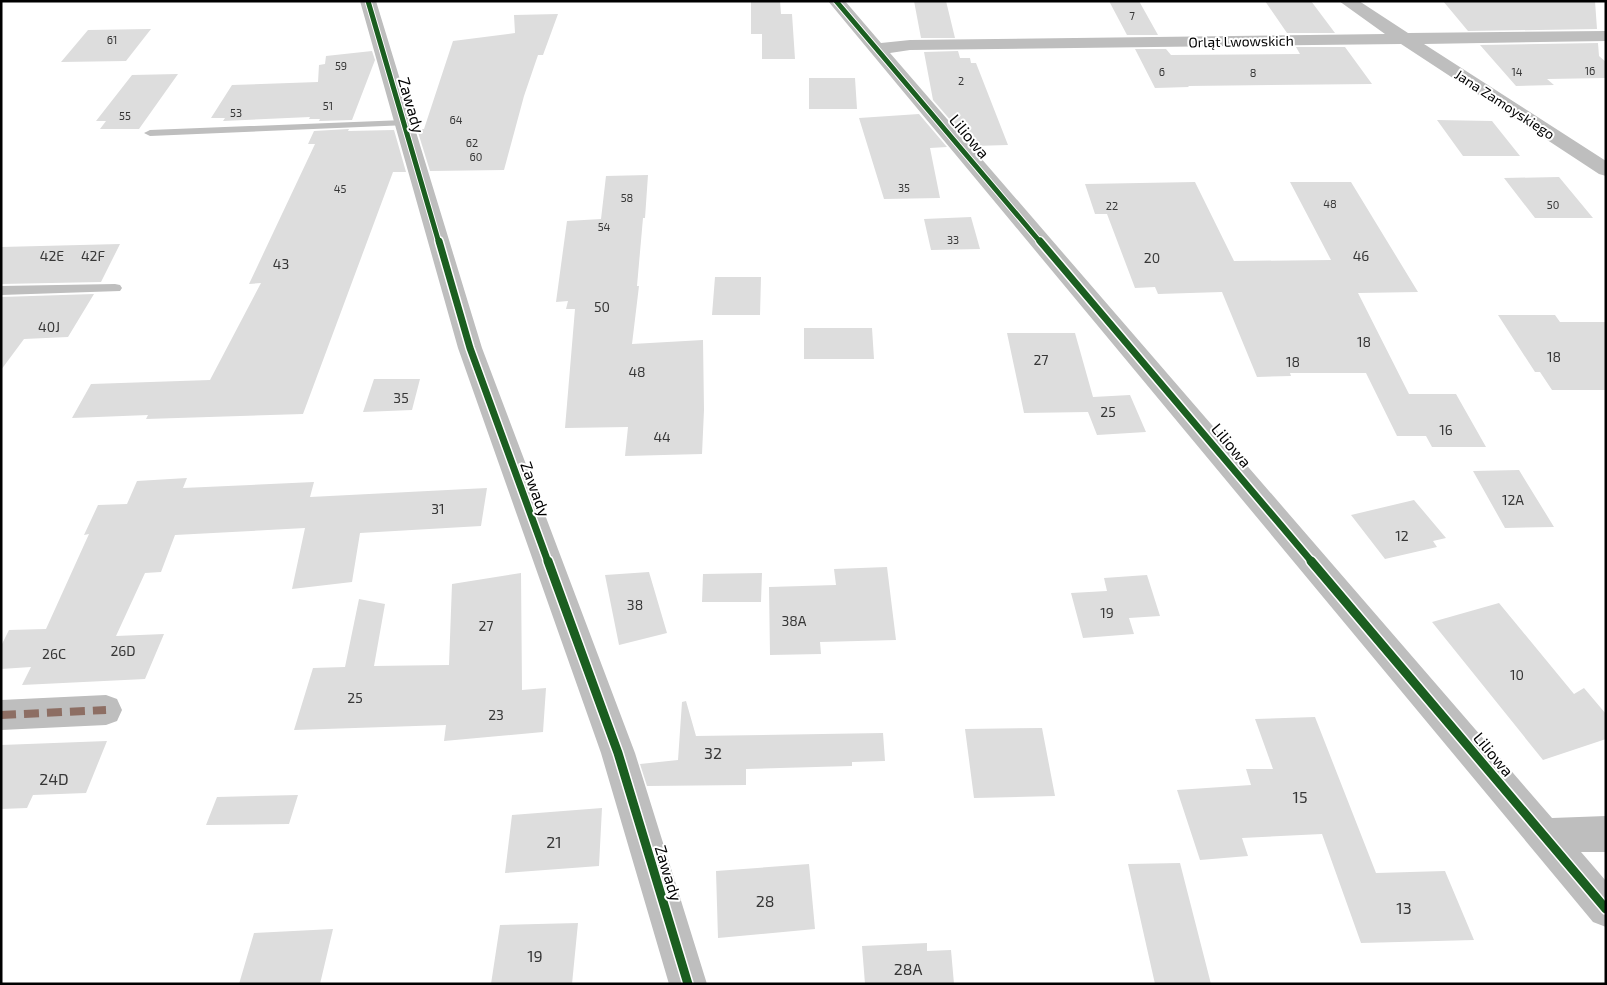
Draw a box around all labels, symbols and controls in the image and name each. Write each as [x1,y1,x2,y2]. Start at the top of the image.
house number: 7 [1129,9,1135,22]
street label: Orląt Lwowskich [1188,32,1294,50]
house number: 61 [107,33,117,46]
house number: 59 [335,59,347,72]
house number: 16 [1585,64,1595,77]
house number: 6 [1159,65,1165,78]
street label: Jana Zamoyskiego [1452,65,1558,143]
house number: 14 [1511,65,1523,78]
house number: 8 [1250,66,1256,79]
house number: 2 [958,74,964,87]
street label: Zawady [395,75,429,136]
house number: 51 [323,99,333,112]
house number: 53 [230,106,242,119]
house number: 55 [119,109,131,122]
street label: Liliowa [946,110,994,162]
house number: 64 [449,113,463,126]
house number: 62 [466,136,478,149]
house number: 60 [470,150,482,163]
house number: 35 [898,181,910,194]
house number: 45 [334,182,346,195]
house number: 58 [621,191,633,204]
house number: 48 [1323,197,1337,210]
house number: 50 [1547,198,1559,211]
house number: 22 [1106,199,1118,212]
house number: 54 [598,220,611,233]
house number: 33 [947,233,959,246]
house number: 42E [40,247,64,264]
house number: 42F [81,247,105,264]
house number: 46 [1353,247,1369,264]
house number: 20 [1144,249,1160,266]
house number: 43 [273,255,289,272]
house number: 50 [594,298,610,315]
house number: 40J [38,318,60,335]
house number: 18 [1357,333,1371,350]
house number: 18 [1547,348,1561,365]
house number: 27 [1033,351,1049,368]
house number: 18 [1286,353,1300,370]
house number: 48 [628,363,646,380]
house number: 35 [393,389,409,406]
house number: 25 [1100,403,1116,420]
street label: Liliowa [1208,419,1256,471]
house number: 16 [1439,421,1453,438]
house number: 44 [653,428,671,445]
street label: Zawady [517,459,555,520]
house number: 12A [1502,491,1524,508]
house number: 31 [431,500,445,517]
house number: 12 [1395,527,1409,544]
house number: 38 [627,596,643,613]
house number: 19 [1100,604,1114,621]
house number: 38A [782,612,807,629]
house number: 27 [478,617,494,634]
house number: 26D [110,642,136,659]
house number: 26C [42,645,66,662]
house number: 10 [1510,666,1524,683]
house number: 25 [347,689,363,706]
house number: 23 [488,706,504,723]
street label: Liliowa [1470,728,1518,780]
house number: 32 [704,743,722,762]
house number: 24D [39,769,69,788]
house number: 15 [1293,787,1307,806]
house number: 21 [546,832,562,851]
street label: Zawady [652,843,687,904]
house number: 28 [756,891,774,910]
house number: 13 [1396,898,1412,917]
house number: 19 [527,946,543,965]
house number: 28A [894,959,922,978]

